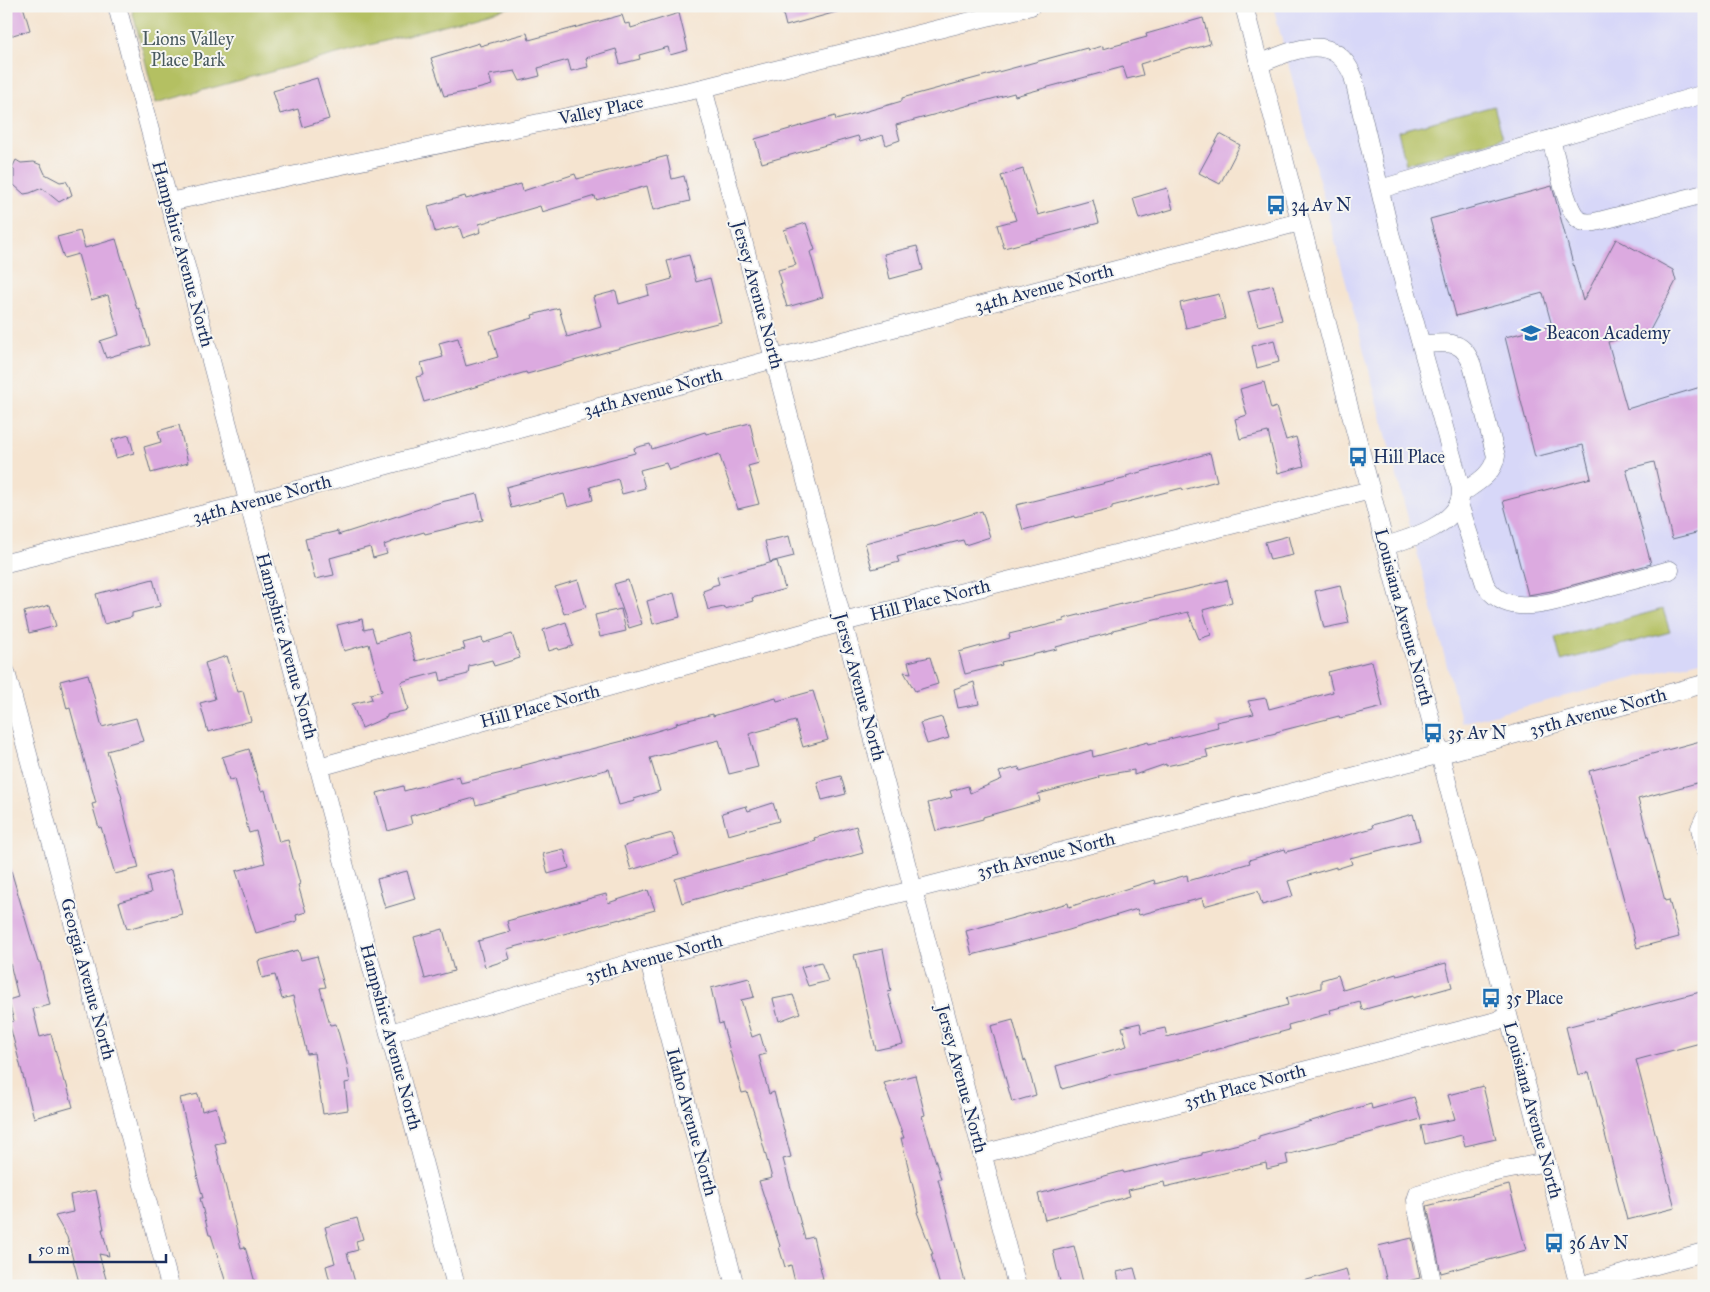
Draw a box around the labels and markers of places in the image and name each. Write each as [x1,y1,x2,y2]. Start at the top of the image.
bus stop icon: 34 Av N [1265,194,1287,216]
place label: 34 Av N [1291,194,1351,216]
school or university icon: Beacon Academy [1520,322,1542,344]
place label: Beacon Academy [1546,322,1671,344]
bus stop icon: Hill Place [1347,446,1369,468]
place label: Hill Place [1373,446,1445,468]
bus stop icon: 35 Av N [1422,722,1444,744]
place label: 35 Av N [1448,722,1507,744]
bus stop icon: 35 Place [1480,987,1502,1009]
place label: 35 Place [1506,987,1563,1009]
bus stop icon: 36 Av N [1543,1232,1565,1254]
place label: 36 Av N [1569,1232,1629,1254]

